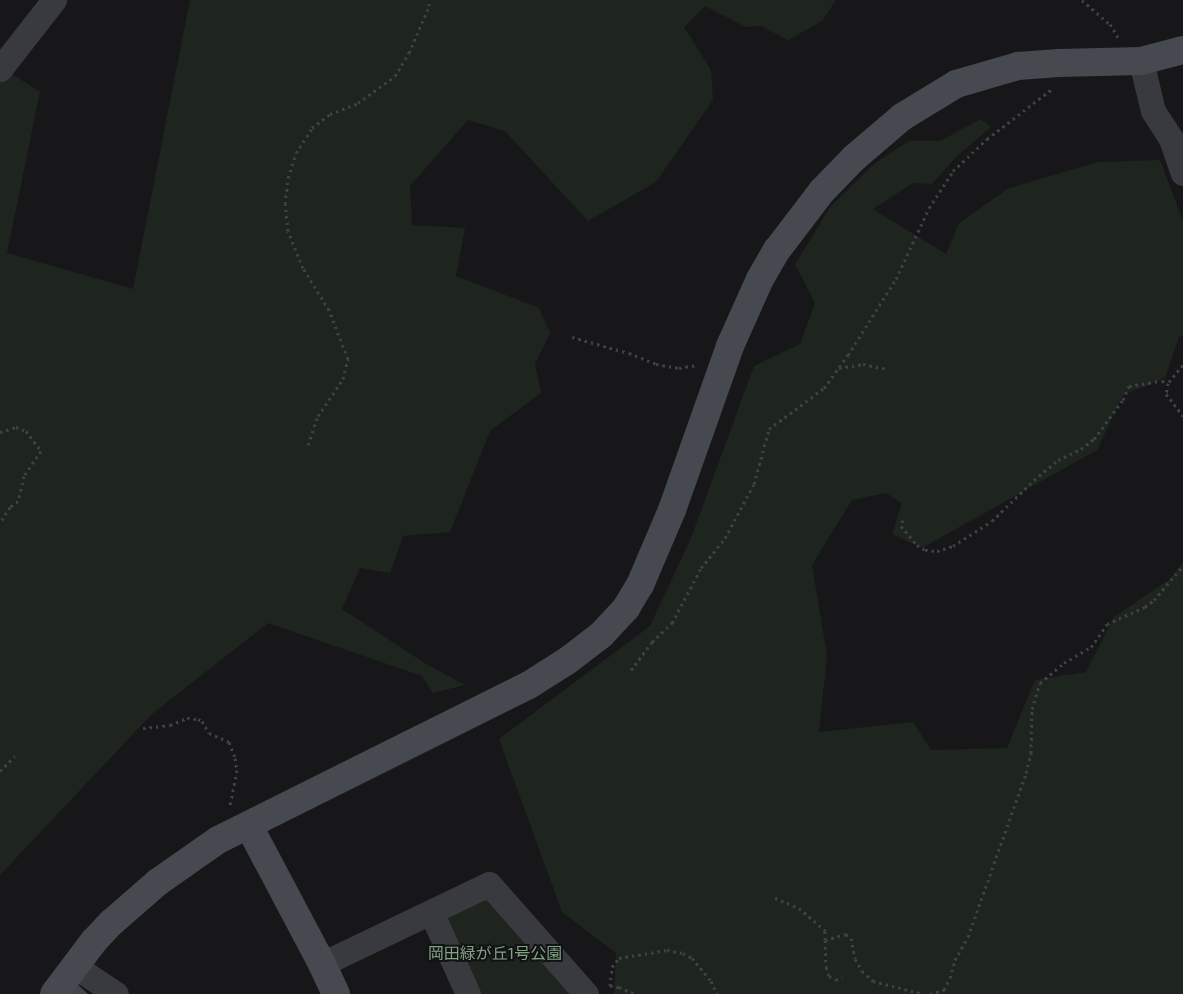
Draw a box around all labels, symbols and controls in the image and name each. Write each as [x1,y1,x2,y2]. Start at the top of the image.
park label: 岡田緑が丘1号公園 [428,943,562,963]

